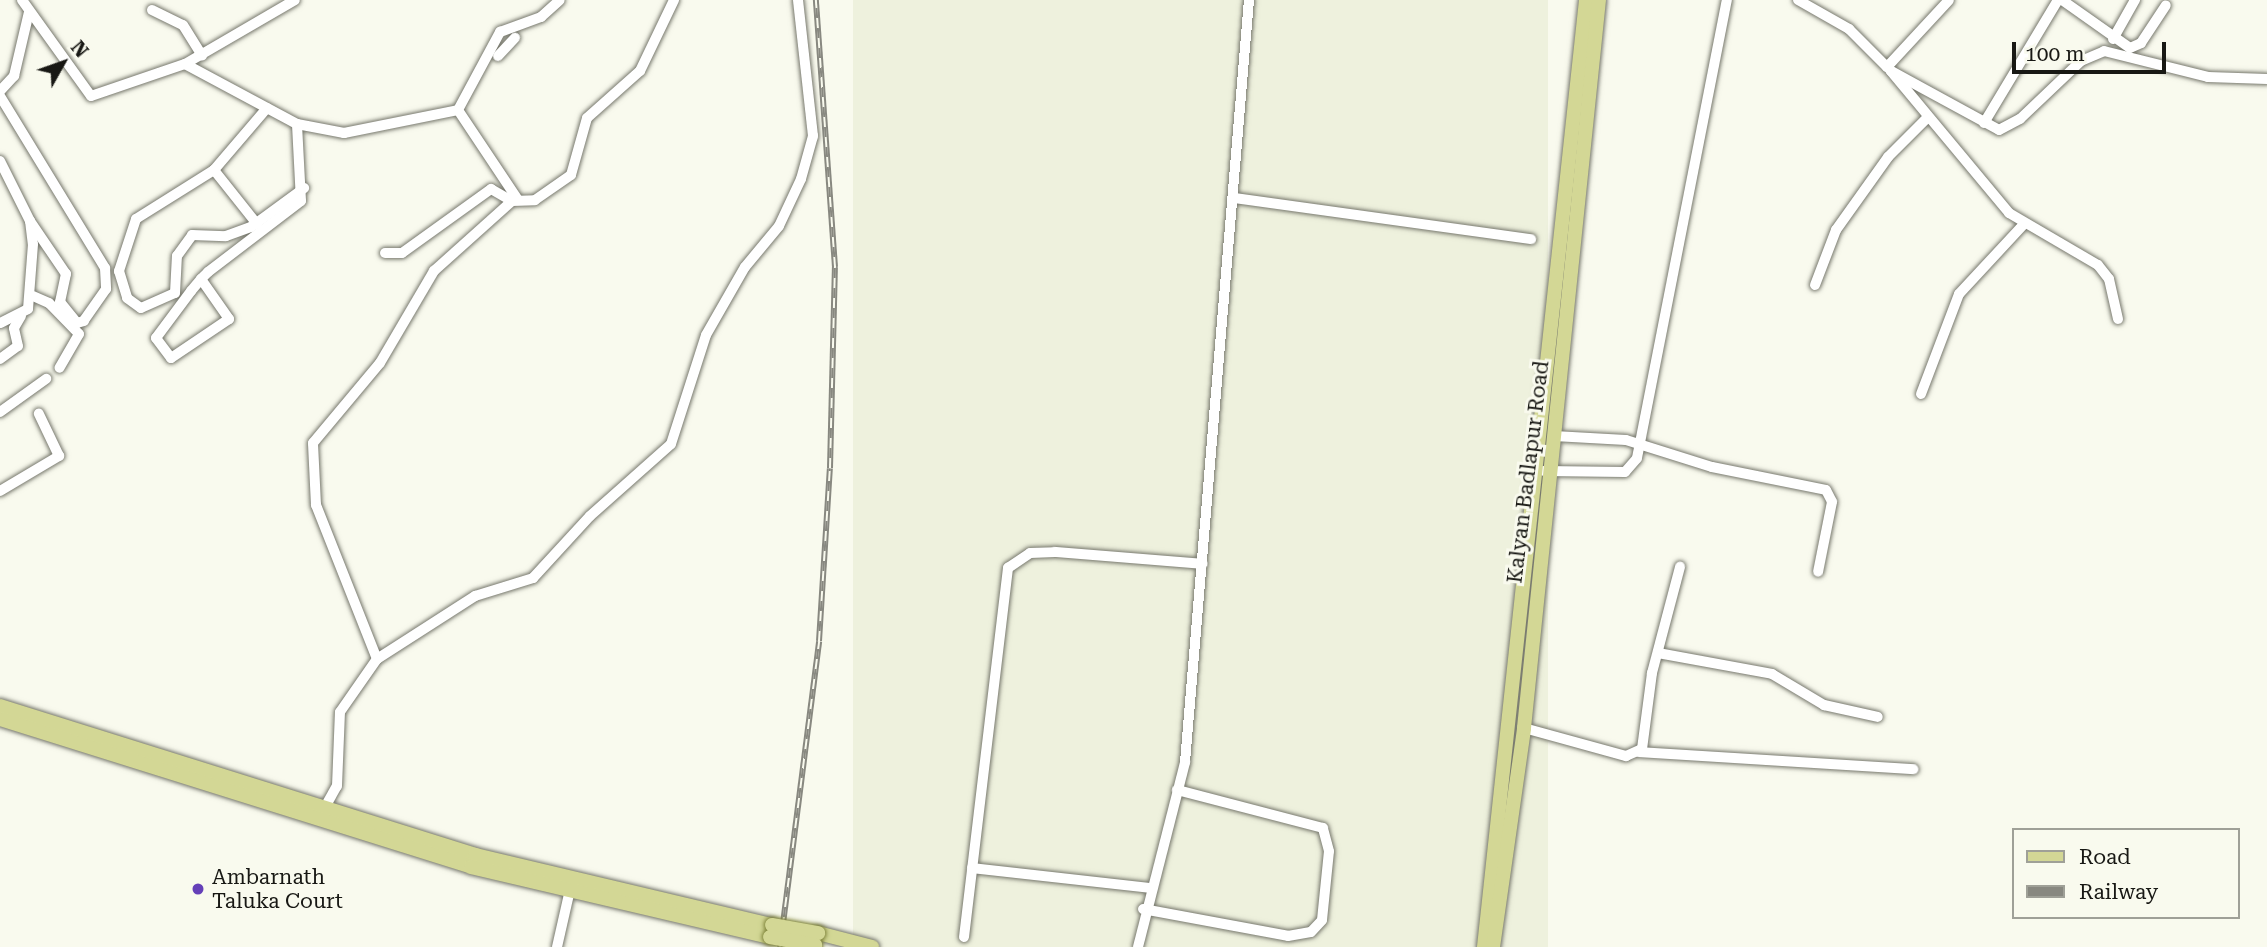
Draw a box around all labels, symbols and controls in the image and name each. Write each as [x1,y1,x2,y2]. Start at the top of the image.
north arrow [28,28,98,98]
scale bar [2015,28,2169,72]
text: N [66,36,93,62]
text: 100 m [2025,42,2085,66]
street label: Kalyan Badlapur Road [1502,359,1554,585]
legend [2011,828,2239,919]
text: Road [2079,845,2131,869]
place label: Ambarnath Taluka Court [212,864,343,914]
text: Railway [2079,880,2158,904]
marker: Ambarnath Taluka Court [190,881,206,897]

